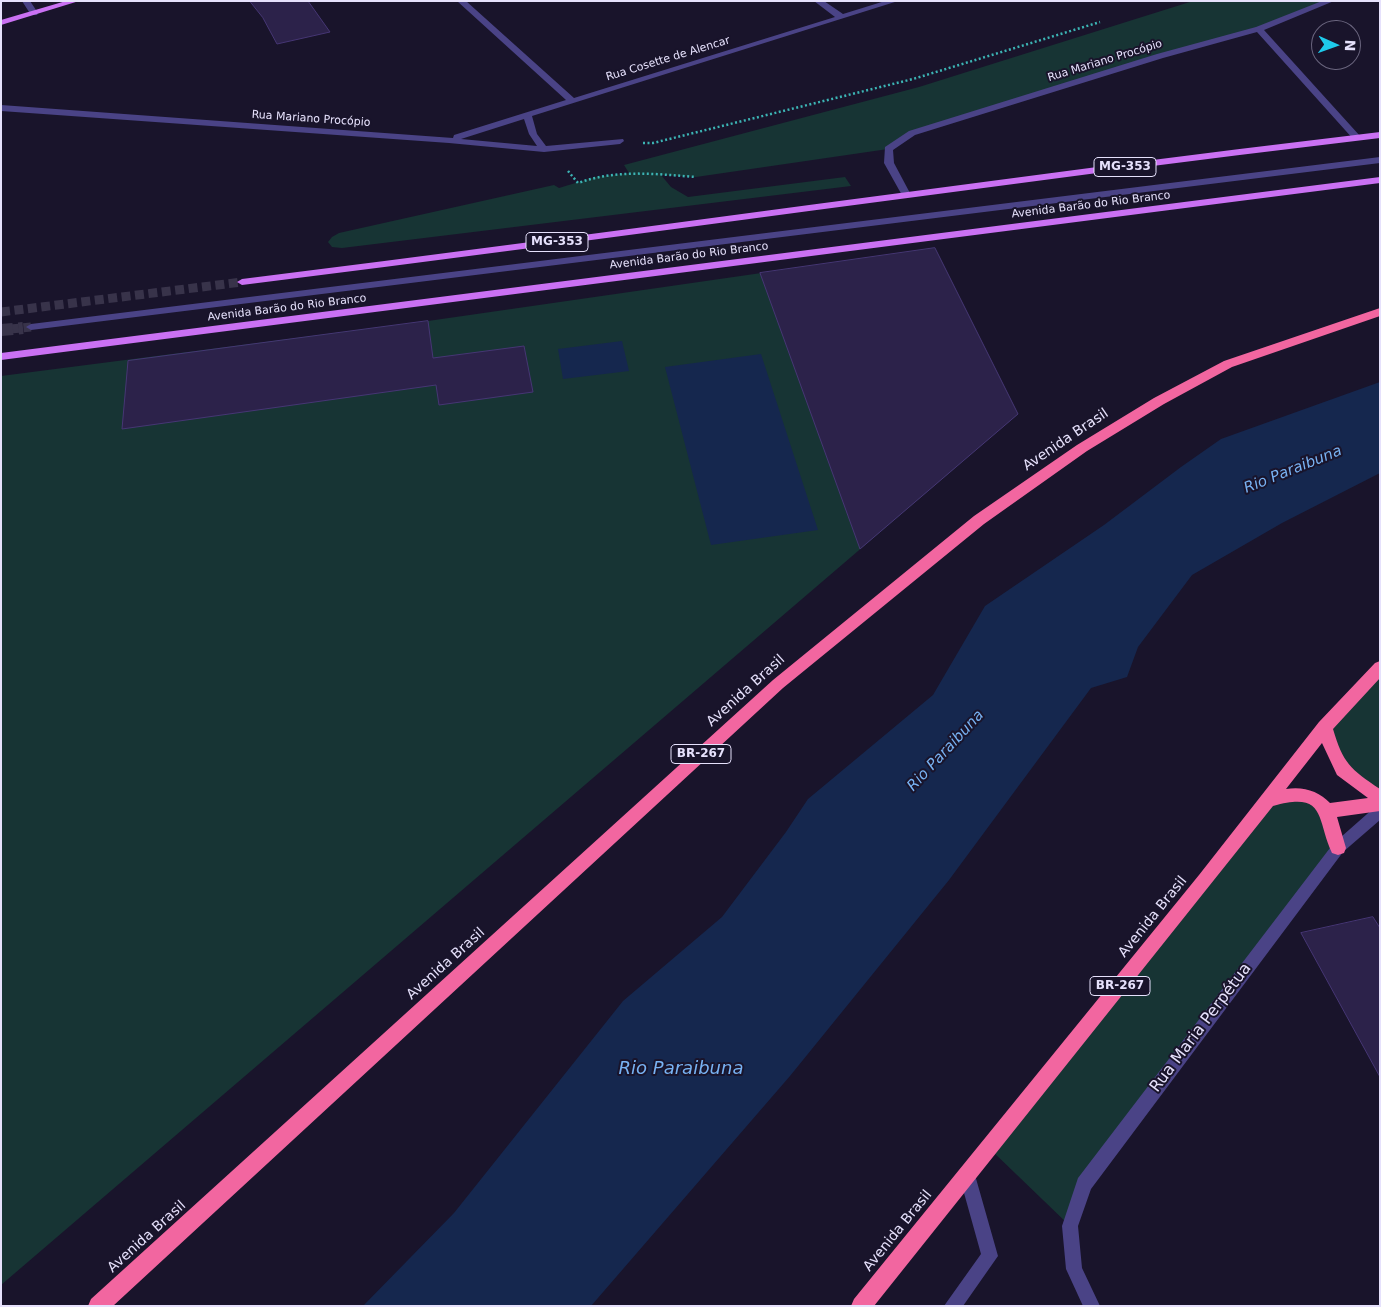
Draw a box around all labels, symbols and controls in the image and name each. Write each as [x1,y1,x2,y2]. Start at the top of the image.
north arrow [1311,20,1361,70]
street label: Rua Cosette de Alencar [604,34,732,84]
street label: Rua Mariano Procópio [1046,37,1164,85]
text: N [1342,39,1358,52]
street label: Rua Mariano Procópio [251,108,371,130]
road number: MG-353 [1094,158,1156,176]
street label: Avenida Barão do Rio Branco [1011,189,1171,221]
road number: MG-353 [526,232,588,252]
street label: Avenida Barão do Rio Branco [609,240,769,272]
street label: Avenida Barão do Rio Branco [207,292,367,324]
street label: Avenida Brasil [1020,405,1112,475]
water label: Rio Paraibuna [1241,442,1345,498]
street label: Avenida Brasil [703,652,789,730]
water label: Rio Paraibuna [904,707,988,795]
road number: BR-267 [671,744,731,764]
street label: Avenida Brasil [1115,873,1191,961]
street label: Avenida Brasil [403,925,489,1003]
street label: Rua Maria Perpétua [1146,960,1256,1096]
road number: BR-267 [1090,976,1150,996]
water label: Rio Paraibuna [619,1058,743,1080]
street label: Avenida Brasil [860,1187,936,1275]
street label: Avenida Brasil [104,1198,190,1276]

